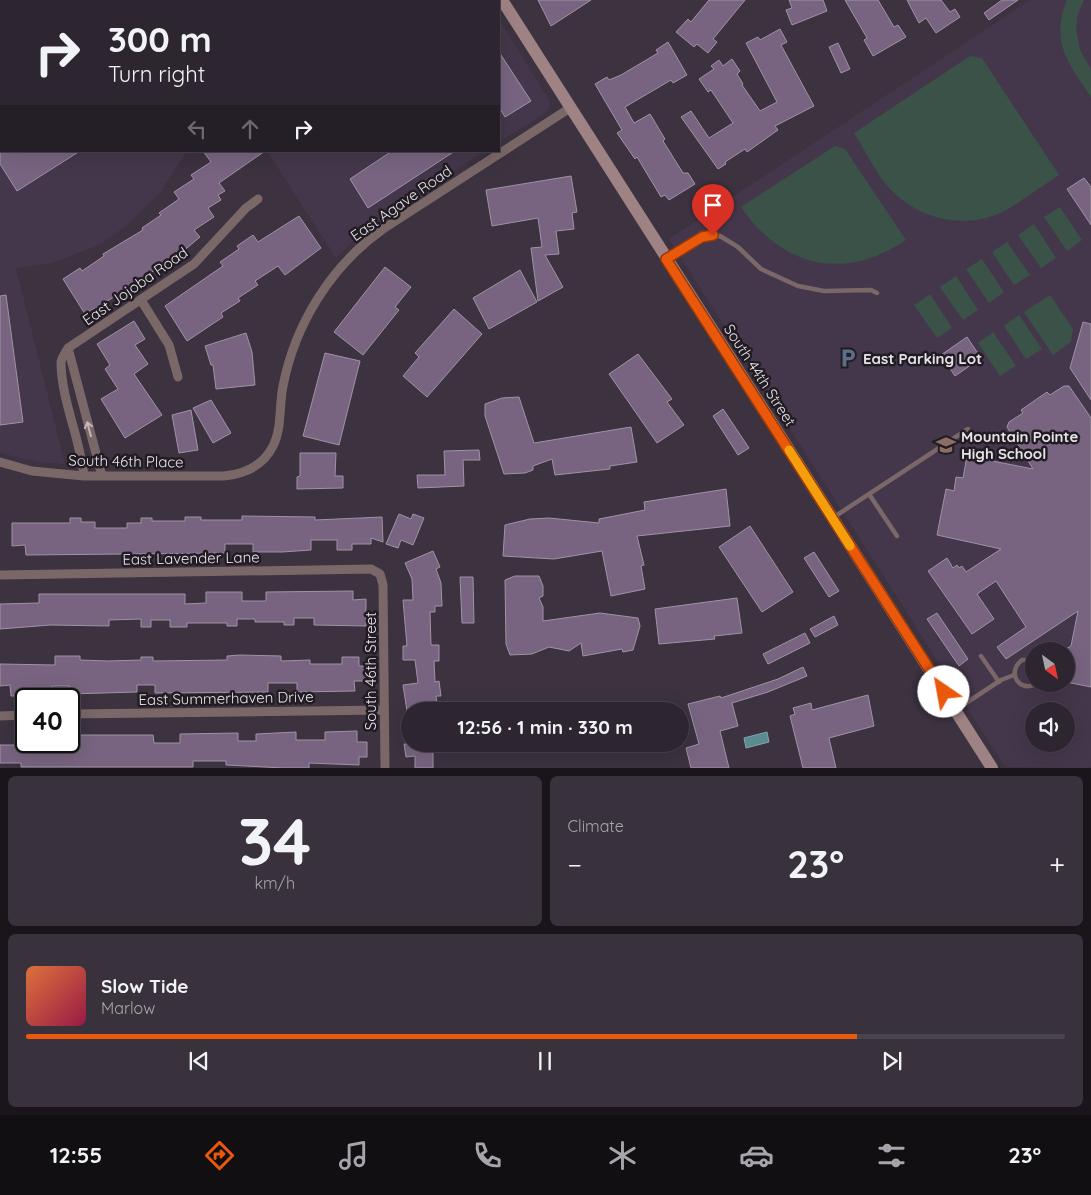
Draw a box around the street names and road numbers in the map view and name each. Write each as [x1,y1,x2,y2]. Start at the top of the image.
street label: East Agave Road [347,161,455,245]
street label: East Jojoba Road [79,243,191,329]
street label: South 44th Street [720,320,800,430]
street label: South 46th Place [68,450,184,472]
street label: East Lavender Lane [122,547,260,569]
street label: South 46th Street [361,612,380,730]
street label: East Summerhaven Drive [138,687,314,709]

